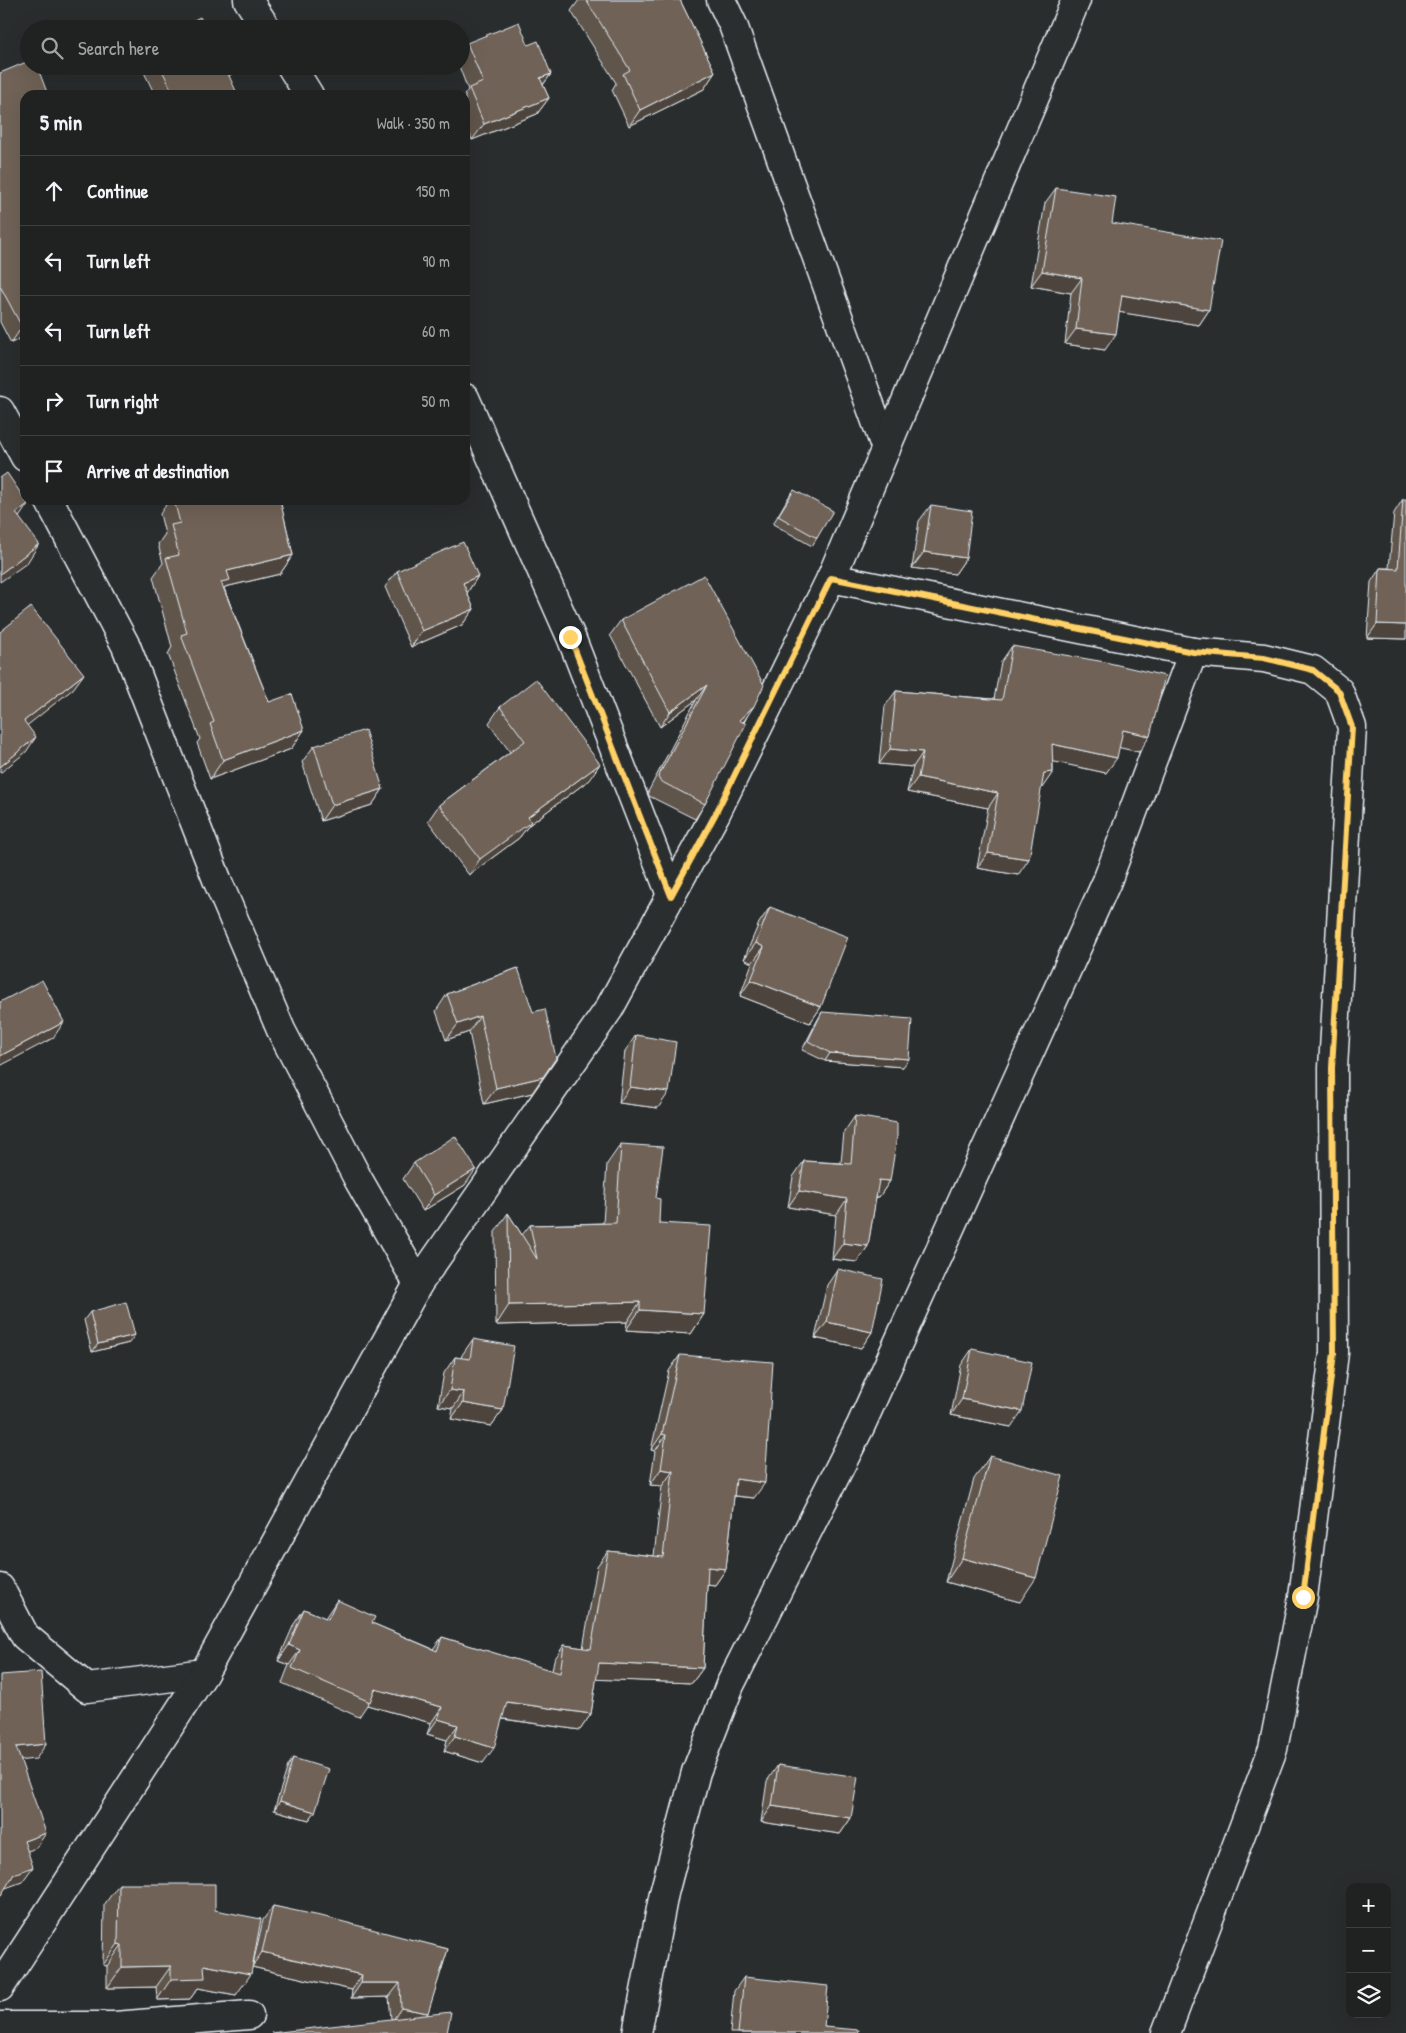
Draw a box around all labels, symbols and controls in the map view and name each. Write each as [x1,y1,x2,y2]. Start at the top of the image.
search box [20,20,470,75]
icon: search [38,34,66,62]
text: Search here [78,35,159,61]
text: 5 min [40,108,82,137]
text: Walk · 350 m [377,112,450,134]
icon: ahead [40,177,68,205]
text: Continue [87,178,148,204]
text: 150 m [416,180,450,202]
icon: left [40,247,68,275]
text: Turn left [87,248,150,274]
text: 90 m [422,250,450,272]
icon: left [40,317,68,345]
text: Turn left [87,318,150,344]
text: 60 m [422,320,450,342]
icon: right [40,387,68,415]
text: Turn right [87,388,158,414]
text: 50 m [422,390,450,412]
icon: arrive [40,457,68,485]
text: Arrive at destination [87,458,229,484]
route end [559,626,582,649]
route start [1292,1586,1315,1609]
map controls [1346,1883,1391,2018]
button: + [1346,1883,1391,1928]
button: − [1346,1928,1391,1973]
button: layers [1346,1973,1391,2018]

